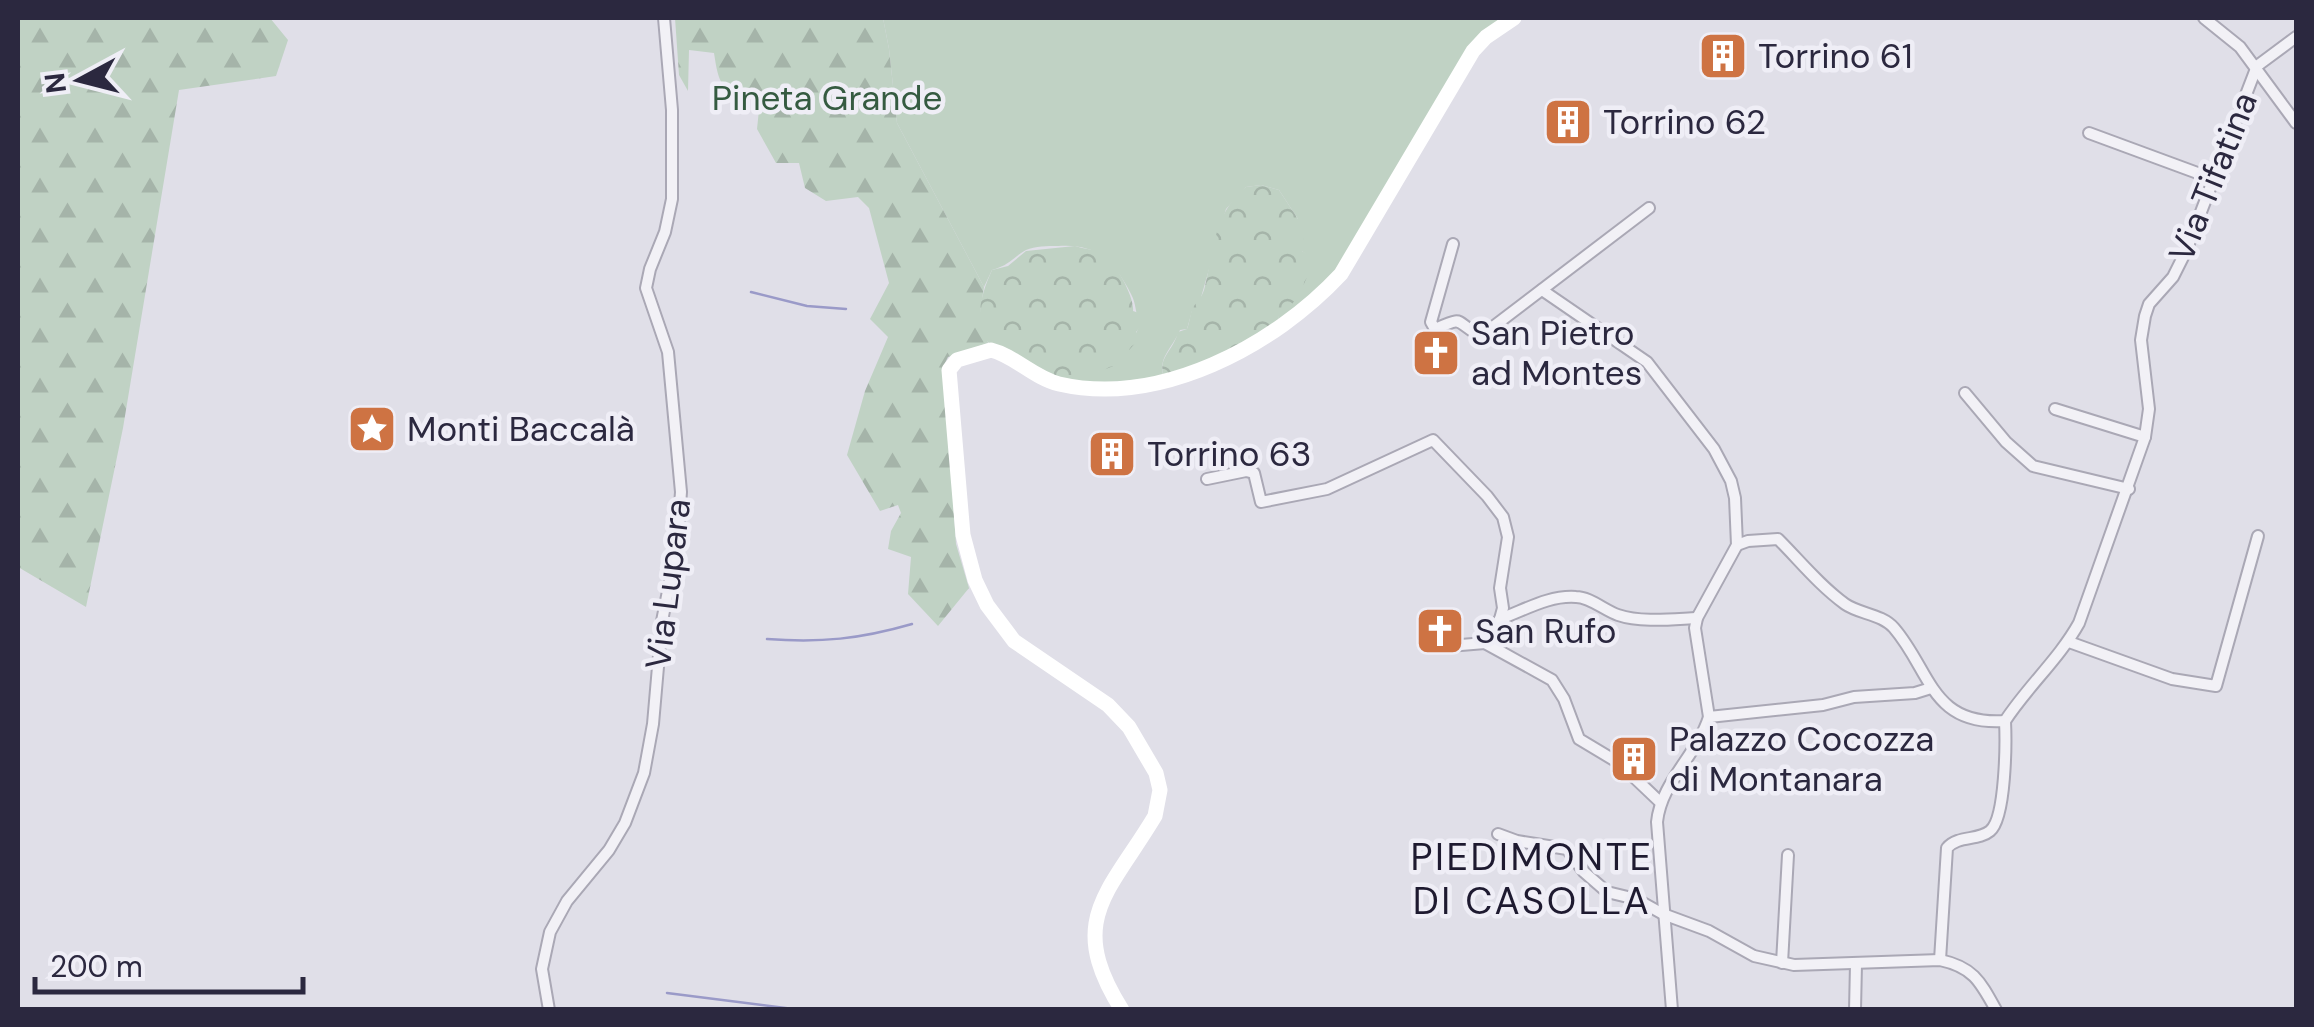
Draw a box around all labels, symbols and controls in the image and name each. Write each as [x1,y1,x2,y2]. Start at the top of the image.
north arrow [30,30,130,130]
building icon: Torrino 61 [1697,30,1749,82]
place label: Torrino 61 [1758,33,1913,79]
text: N [36,71,75,95]
park label: Pineta Grande [712,75,942,121]
street label: Via Tifatina [2158,85,2268,269]
building icon: Torrino 62 [1542,96,1594,148]
place label: Torrino 62 [1603,99,1766,145]
place label: San Pietro ad Montes [1471,310,1642,396]
church icon: San Pietro ad Montes [1410,327,1462,379]
place icon: Monti Baccalà [346,403,398,455]
place label: Monti Baccalà [407,406,635,452]
building icon: Torrino 63 [1086,428,1138,480]
place label: Torrino 63 [1147,431,1311,477]
street label: Via Lupara [635,496,701,672]
church icon: San Rufo [1414,605,1466,657]
place label: San Rufo [1475,608,1617,654]
place label: Palazzo Cocozza di Montanara [1669,716,1934,802]
building icon: Palazzo Cocozza di Montanara [1608,733,1660,785]
district label: PIEDIMONTE DI CASOLLA [1411,832,1653,926]
scale bar [35,932,302,994]
text: 200 m [50,947,143,986]

